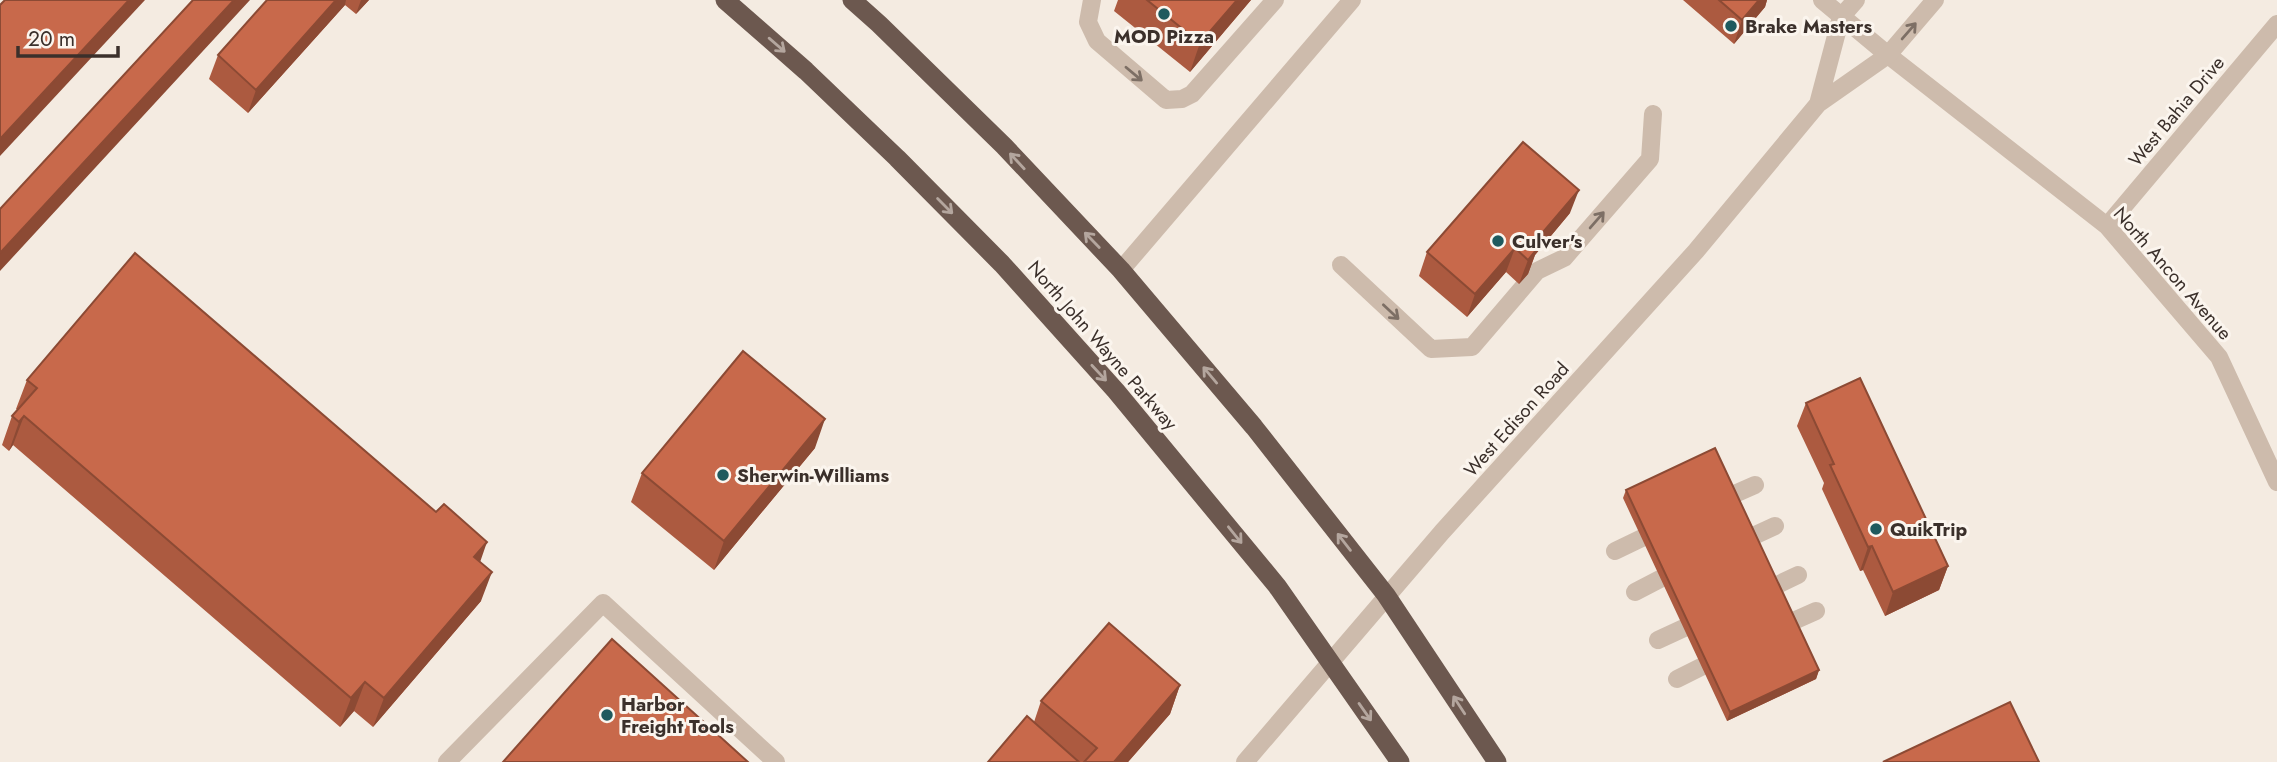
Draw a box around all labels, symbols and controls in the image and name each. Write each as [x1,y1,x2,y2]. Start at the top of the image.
marker: MOD Pizza [1156,6,1172,22]
place label: Brake Masters [1745,13,1873,40]
scale bar [18,14,117,58]
marker: Brake Masters [1723,18,1739,34]
one-way arrow [1901,22,1917,40]
place label: MOD Pizza [1114,23,1214,50]
text: 20 m [28,24,75,54]
one-way arrow [767,37,785,53]
street label: West Bahia Drive [2122,50,2231,172]
one-way arrow [1124,66,1142,82]
one-way arrow [1009,153,1026,170]
one-way arrow [936,198,953,215]
street label: North Ancon Avenue [2107,201,2238,346]
one-way arrow [1589,211,1605,229]
place label: Culver's [1512,228,1583,255]
one-way arrow [1084,232,1101,249]
marker: Culver's [1490,233,1506,249]
street label: North John Wayne Parkway [1021,255,1184,436]
one-way arrow [1382,303,1399,320]
street label: West Edison Road [1458,356,1575,483]
one-way arrow [1091,364,1108,381]
one-way arrow [1202,367,1218,385]
place label: Sherwin-Williams [737,462,890,489]
marker: Sherwin-Williams [715,467,731,483]
place label: QuikTrip [1890,516,1967,543]
marker: QuikTrip [1868,521,1884,537]
one-way arrow [1227,526,1243,544]
one-way arrow [1336,533,1352,551]
place label: Harbor Freight Tools [621,691,734,740]
one-way arrow [1452,696,1466,715]
one-way arrow [1358,702,1372,721]
marker: Harbor Freight Tools [599,707,615,723]

